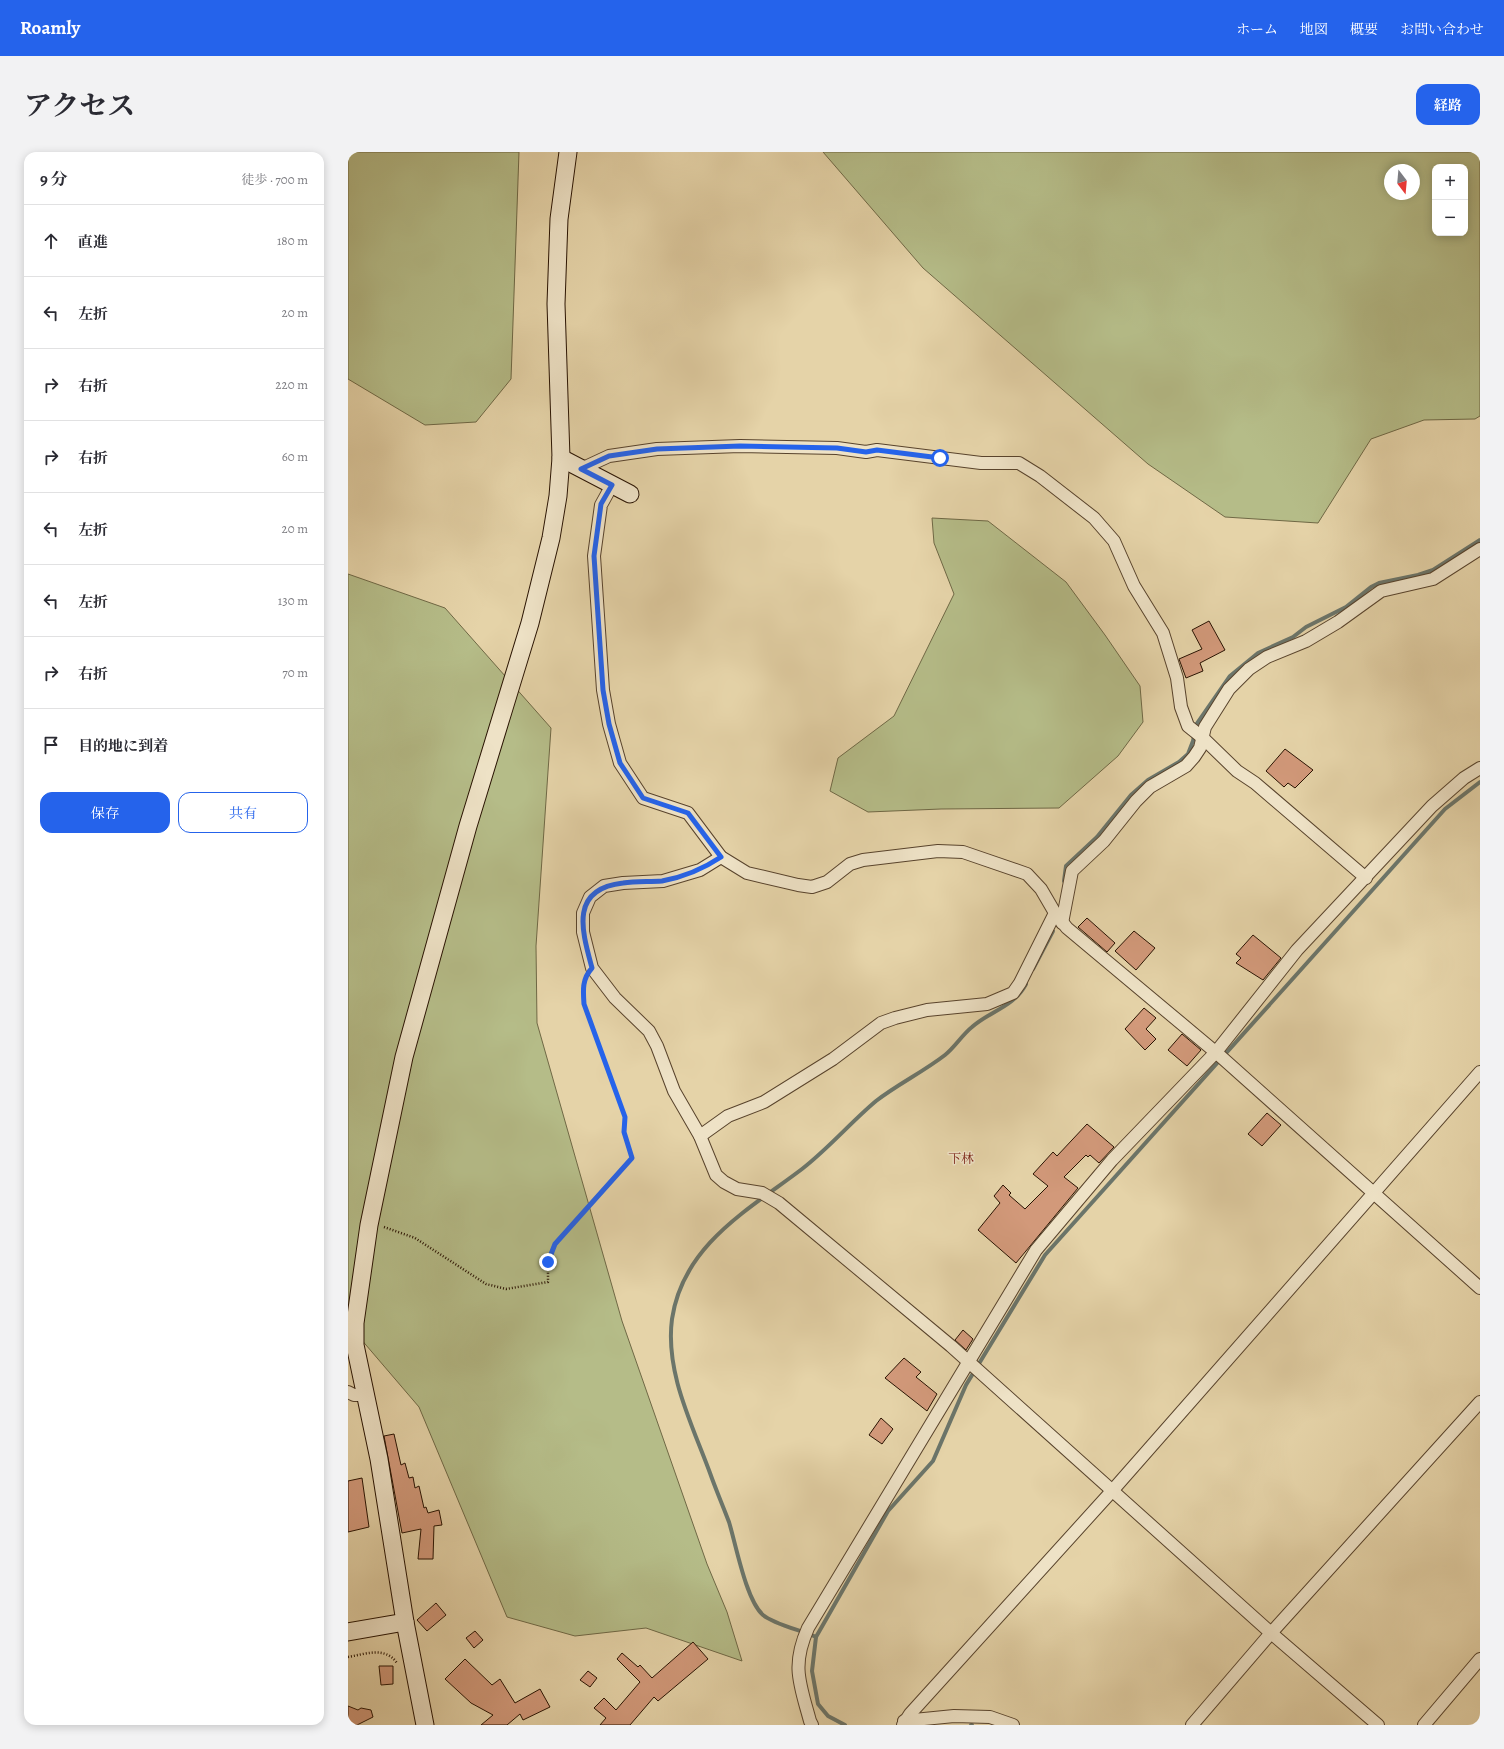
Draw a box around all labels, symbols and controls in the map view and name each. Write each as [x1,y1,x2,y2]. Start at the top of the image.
text: Roamly [20,15,80,41]
text: ホーム [1236,20,1278,39]
text: 地図 [1300,20,1328,39]
text: 概要 [1350,20,1378,39]
text: お問い合わせ [1400,20,1484,39]
button: 経路 [1416,84,1480,125]
text: アクセス [24,87,135,125]
north arrow [1384,164,1420,200]
map controls [1432,164,1468,236]
button: + [1432,164,1468,200]
text: 9 分 [40,168,68,191]
text: 徒歩 · 700 m [242,171,308,188]
button: − [1432,200,1468,236]
icon: ahead [40,230,62,252]
text: 直進 [78,232,108,252]
text: 180 m [277,232,308,249]
icon: left [40,302,62,324]
text: 左折 [78,304,108,324]
text: 20 m [282,304,308,321]
icon: right [40,374,62,396]
text: 右折 [78,376,108,396]
text: 220 m [275,376,308,393]
icon: right [40,446,62,468]
text: 右折 [78,448,108,468]
text: 60 m [282,448,308,465]
route start [931,449,949,467]
icon: left [40,518,62,540]
text: 左折 [78,520,108,540]
text: 20 m [282,520,308,537]
icon: left [40,590,62,612]
text: 左折 [78,592,108,612]
text: 130 m [278,592,308,609]
icon: right [40,662,62,684]
text: 右折 [78,664,108,684]
text: 70 m [282,664,308,681]
icon: arrive [40,734,62,756]
text: 目的地に到着 [78,736,168,756]
button: 保存 [40,792,170,833]
button: 共有 [178,792,308,833]
district label: 下林 [948,1150,974,1167]
route end [539,1253,557,1271]

